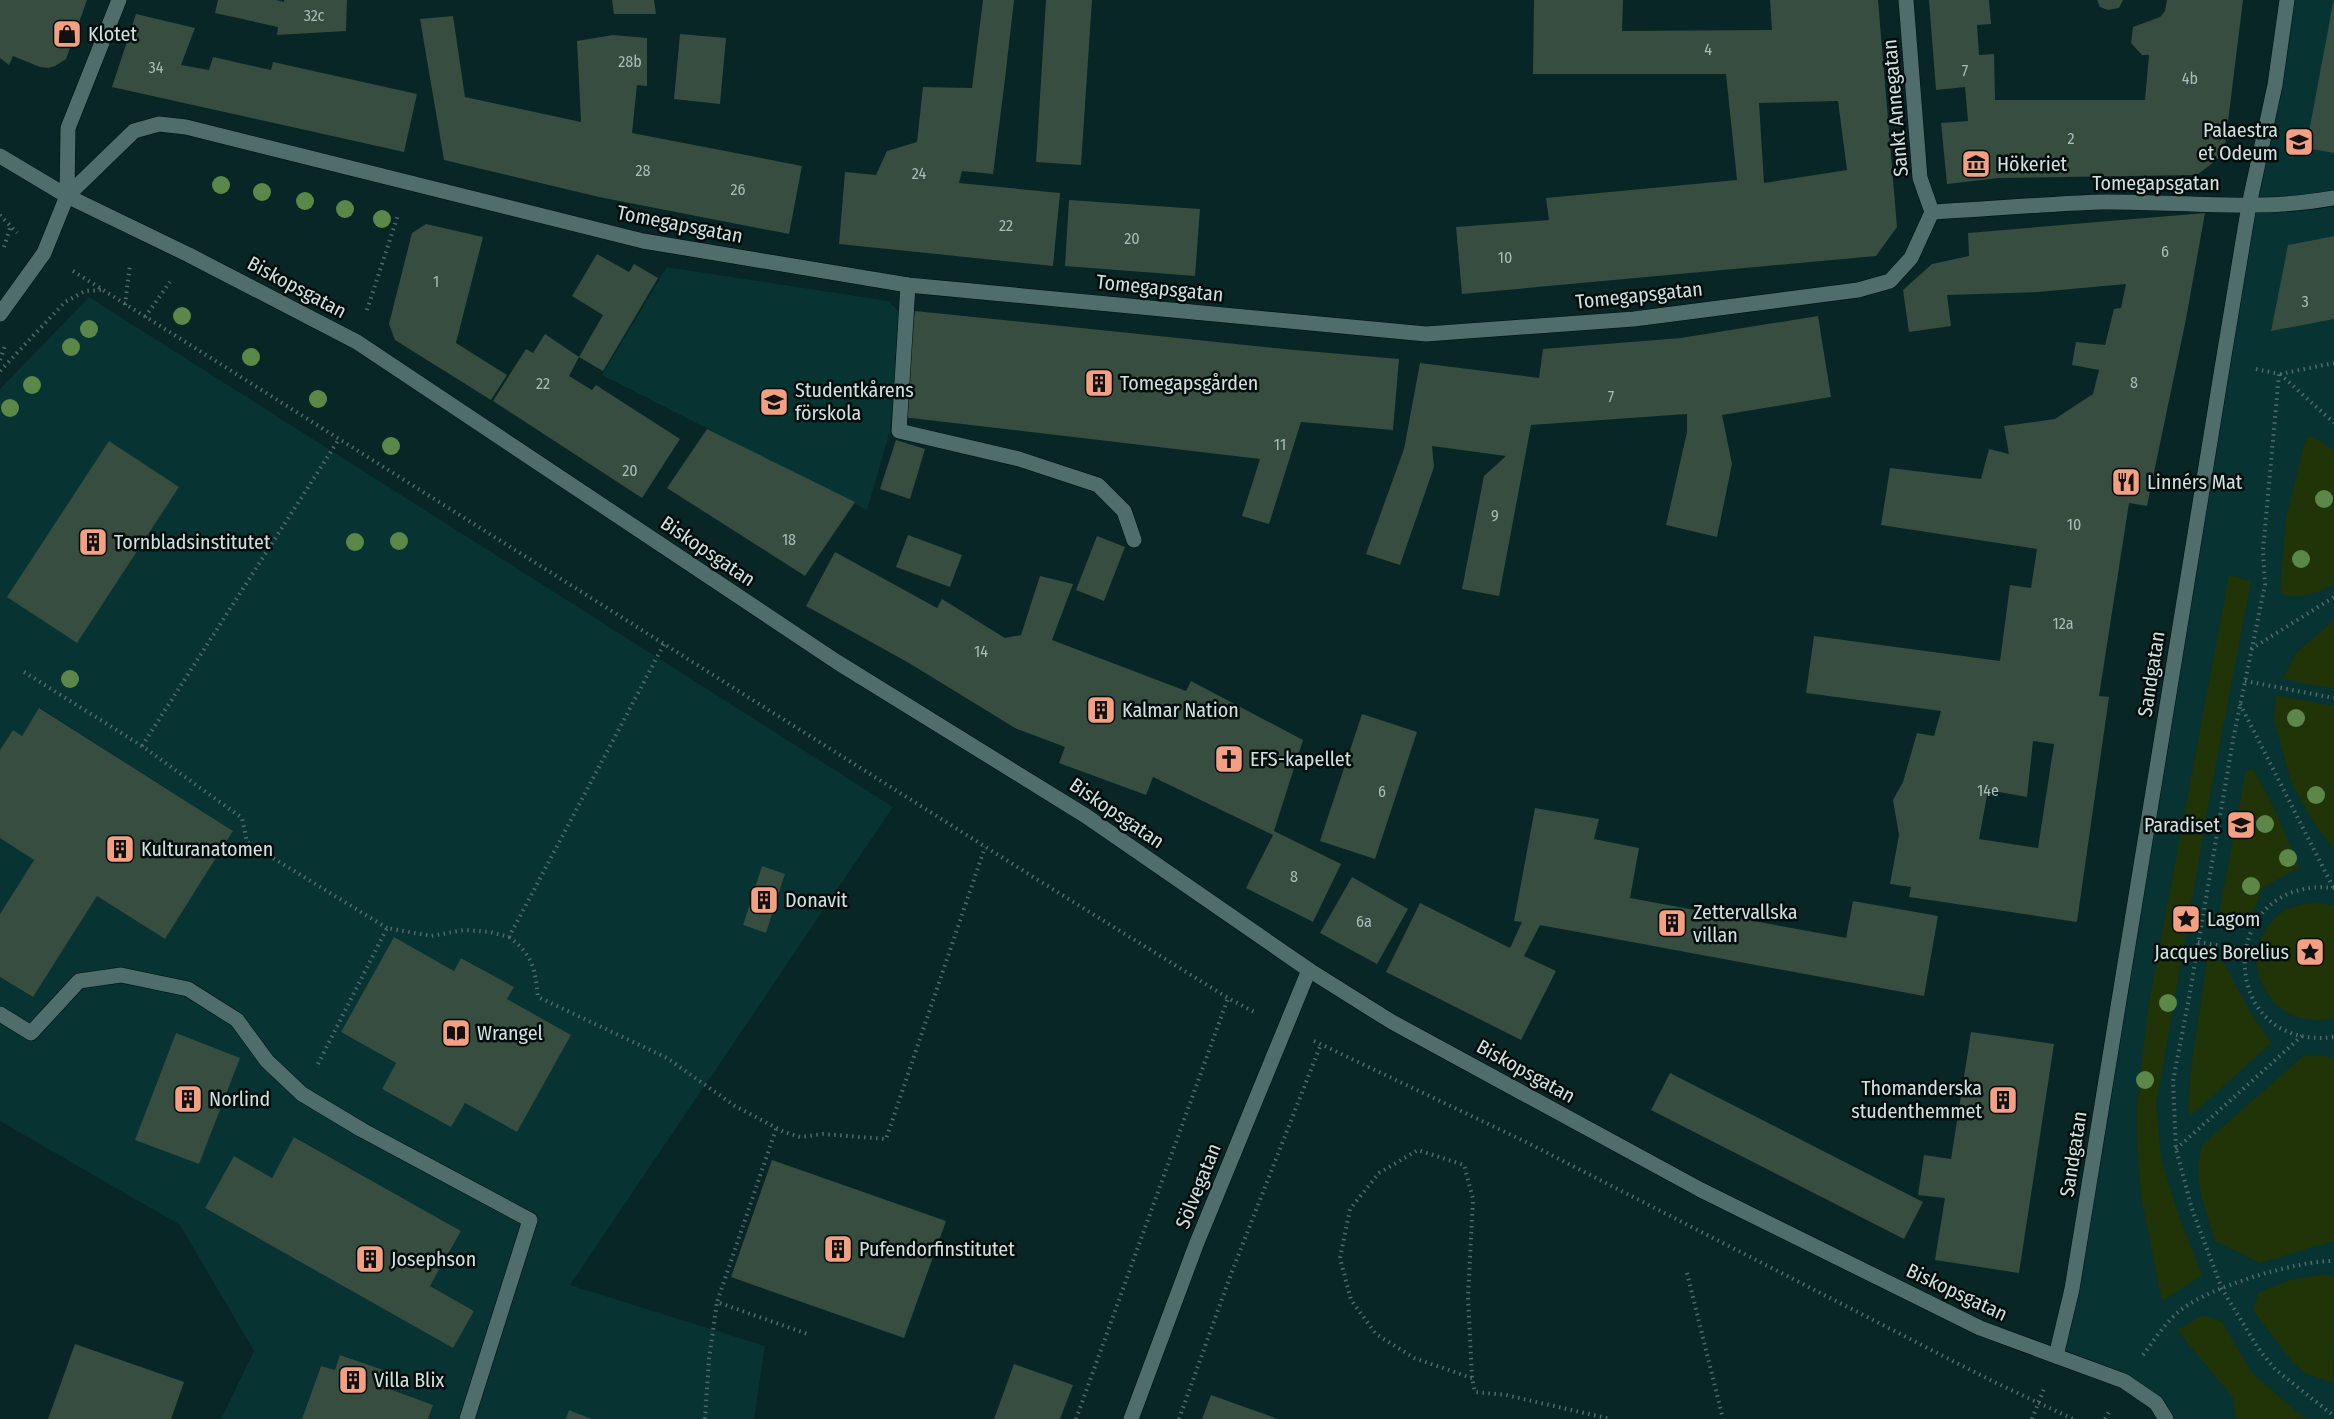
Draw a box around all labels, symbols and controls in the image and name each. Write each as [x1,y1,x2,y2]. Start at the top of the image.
house number: 32c [304,6,324,25]
shop icon: Klotet [51,18,83,50]
place label: Klotet [88,22,137,46]
street label: Sankt Annegatan [1877,38,1913,178]
house number: 4 [1704,40,1712,59]
house number: 28b [618,52,642,71]
house number: 34 [149,58,164,77]
house number: 7 [1962,61,1969,80]
house number: 4b [2182,69,2198,88]
place label: Palaestra et Odeum [2198,118,2278,165]
school or university icon: Palaestra et Odeum [2283,126,2315,158]
house number: 2 [2067,129,2075,148]
museum icon: Hökeriet [1960,148,1992,180]
place label: Hökeriet [1997,152,2068,176]
house number: 28 [635,161,651,180]
house number: 24 [912,164,926,183]
street label: Tomegapsgatan [2092,171,2220,195]
house number: 26 [731,180,746,199]
street label: Tomegapsgatan [615,200,745,248]
house number: 22 [999,216,1013,235]
house number: 20 [1124,229,1140,248]
house number: 6 [2161,242,2169,261]
house number: 10 [1498,248,1512,267]
street label: Biskopsgatan [243,251,351,323]
street label: Tomegapsgatan [1095,269,1225,307]
house number: 1 [433,272,439,291]
street label: Tomegapsgatan [1574,276,1704,314]
house number: 3 [2301,292,2309,311]
building icon: Tomegapsgården [1083,367,1115,399]
place label: Tomegapsgården [1120,371,1258,395]
house number: 8 [2130,373,2138,392]
house number: 22 [536,374,550,393]
place label: Studentkårens förskola [795,378,914,425]
school or university icon: Studentkårens förskola [758,386,790,418]
house number: 7 [1608,387,1615,406]
house number: 11 [1274,435,1286,454]
house number: 20 [622,461,638,480]
restaurant icon: Linnérs Mat [2110,466,2142,498]
place label: Linnérs Mat [2147,470,2243,494]
house number: 9 [1491,506,1499,525]
street label: Biskopsgatan [656,511,760,591]
house number: 10 [2067,515,2081,534]
building icon: Tornbladsinstitutet [77,526,109,558]
place label: Tornbladsinstitutet [114,530,271,554]
house number: 18 [782,530,796,549]
house number: 12a [2052,614,2074,633]
street label: Sandgatan [2132,629,2170,719]
house number: 14 [974,642,988,661]
building icon: Kalmar Nation [1085,694,1117,726]
place label: Kalmar Nation [1122,698,1239,722]
church icon: EFS-kapellet [1213,743,1245,775]
place label: EFS-kapellet [1250,747,1352,771]
street label: Biskopsgatan [1065,773,1169,853]
house number: 14e [1977,781,1999,800]
house number: 6 [1378,782,1386,801]
school or university icon: Paradiset [2225,809,2257,841]
place label: Paradiset [2144,813,2220,837]
building icon: Kulturanatomen [104,833,136,865]
place label: Kulturanatomen [141,837,273,861]
house number: 8 [1290,867,1298,886]
building icon: Donavit [748,884,780,916]
place label: Donavit [785,888,848,912]
place label: Zettervallska villan [1693,900,1798,947]
place icon: Lagom [2170,903,2202,935]
building icon: Zettervallska villan [1656,907,1688,939]
place label: Lagom [2207,907,2260,931]
house number: 6a [1356,912,1372,931]
place icon: Jacques Borelius [2294,936,2326,968]
place label: Jacques Borelius [2154,940,2289,964]
library icon: Wrangel [440,1017,472,1049]
place label: Wrangel [477,1021,543,1045]
street label: Biskopsgatan [1473,1034,1579,1108]
place label: Thomanderska studenthemmet [1851,1076,1982,1123]
building icon: Norlind [172,1083,204,1115]
building icon: Thomanderska studenthemmet [1987,1084,2019,1116]
place label: Norlind [209,1087,270,1111]
street label: Sandgatan [2054,1109,2092,1199]
street label: Sölvegatan [1170,1140,1226,1232]
building icon: Pufendorfinstitutet [822,1233,854,1265]
place label: Pufendorfinstitutet [859,1237,1015,1261]
building icon: Josephson [354,1243,386,1275]
place label: Josephson [391,1247,476,1271]
street label: Biskopsgatan [1903,1258,2011,1326]
building icon: Villa Blix [337,1364,369,1396]
place label: Villa Blix [374,1368,444,1392]

